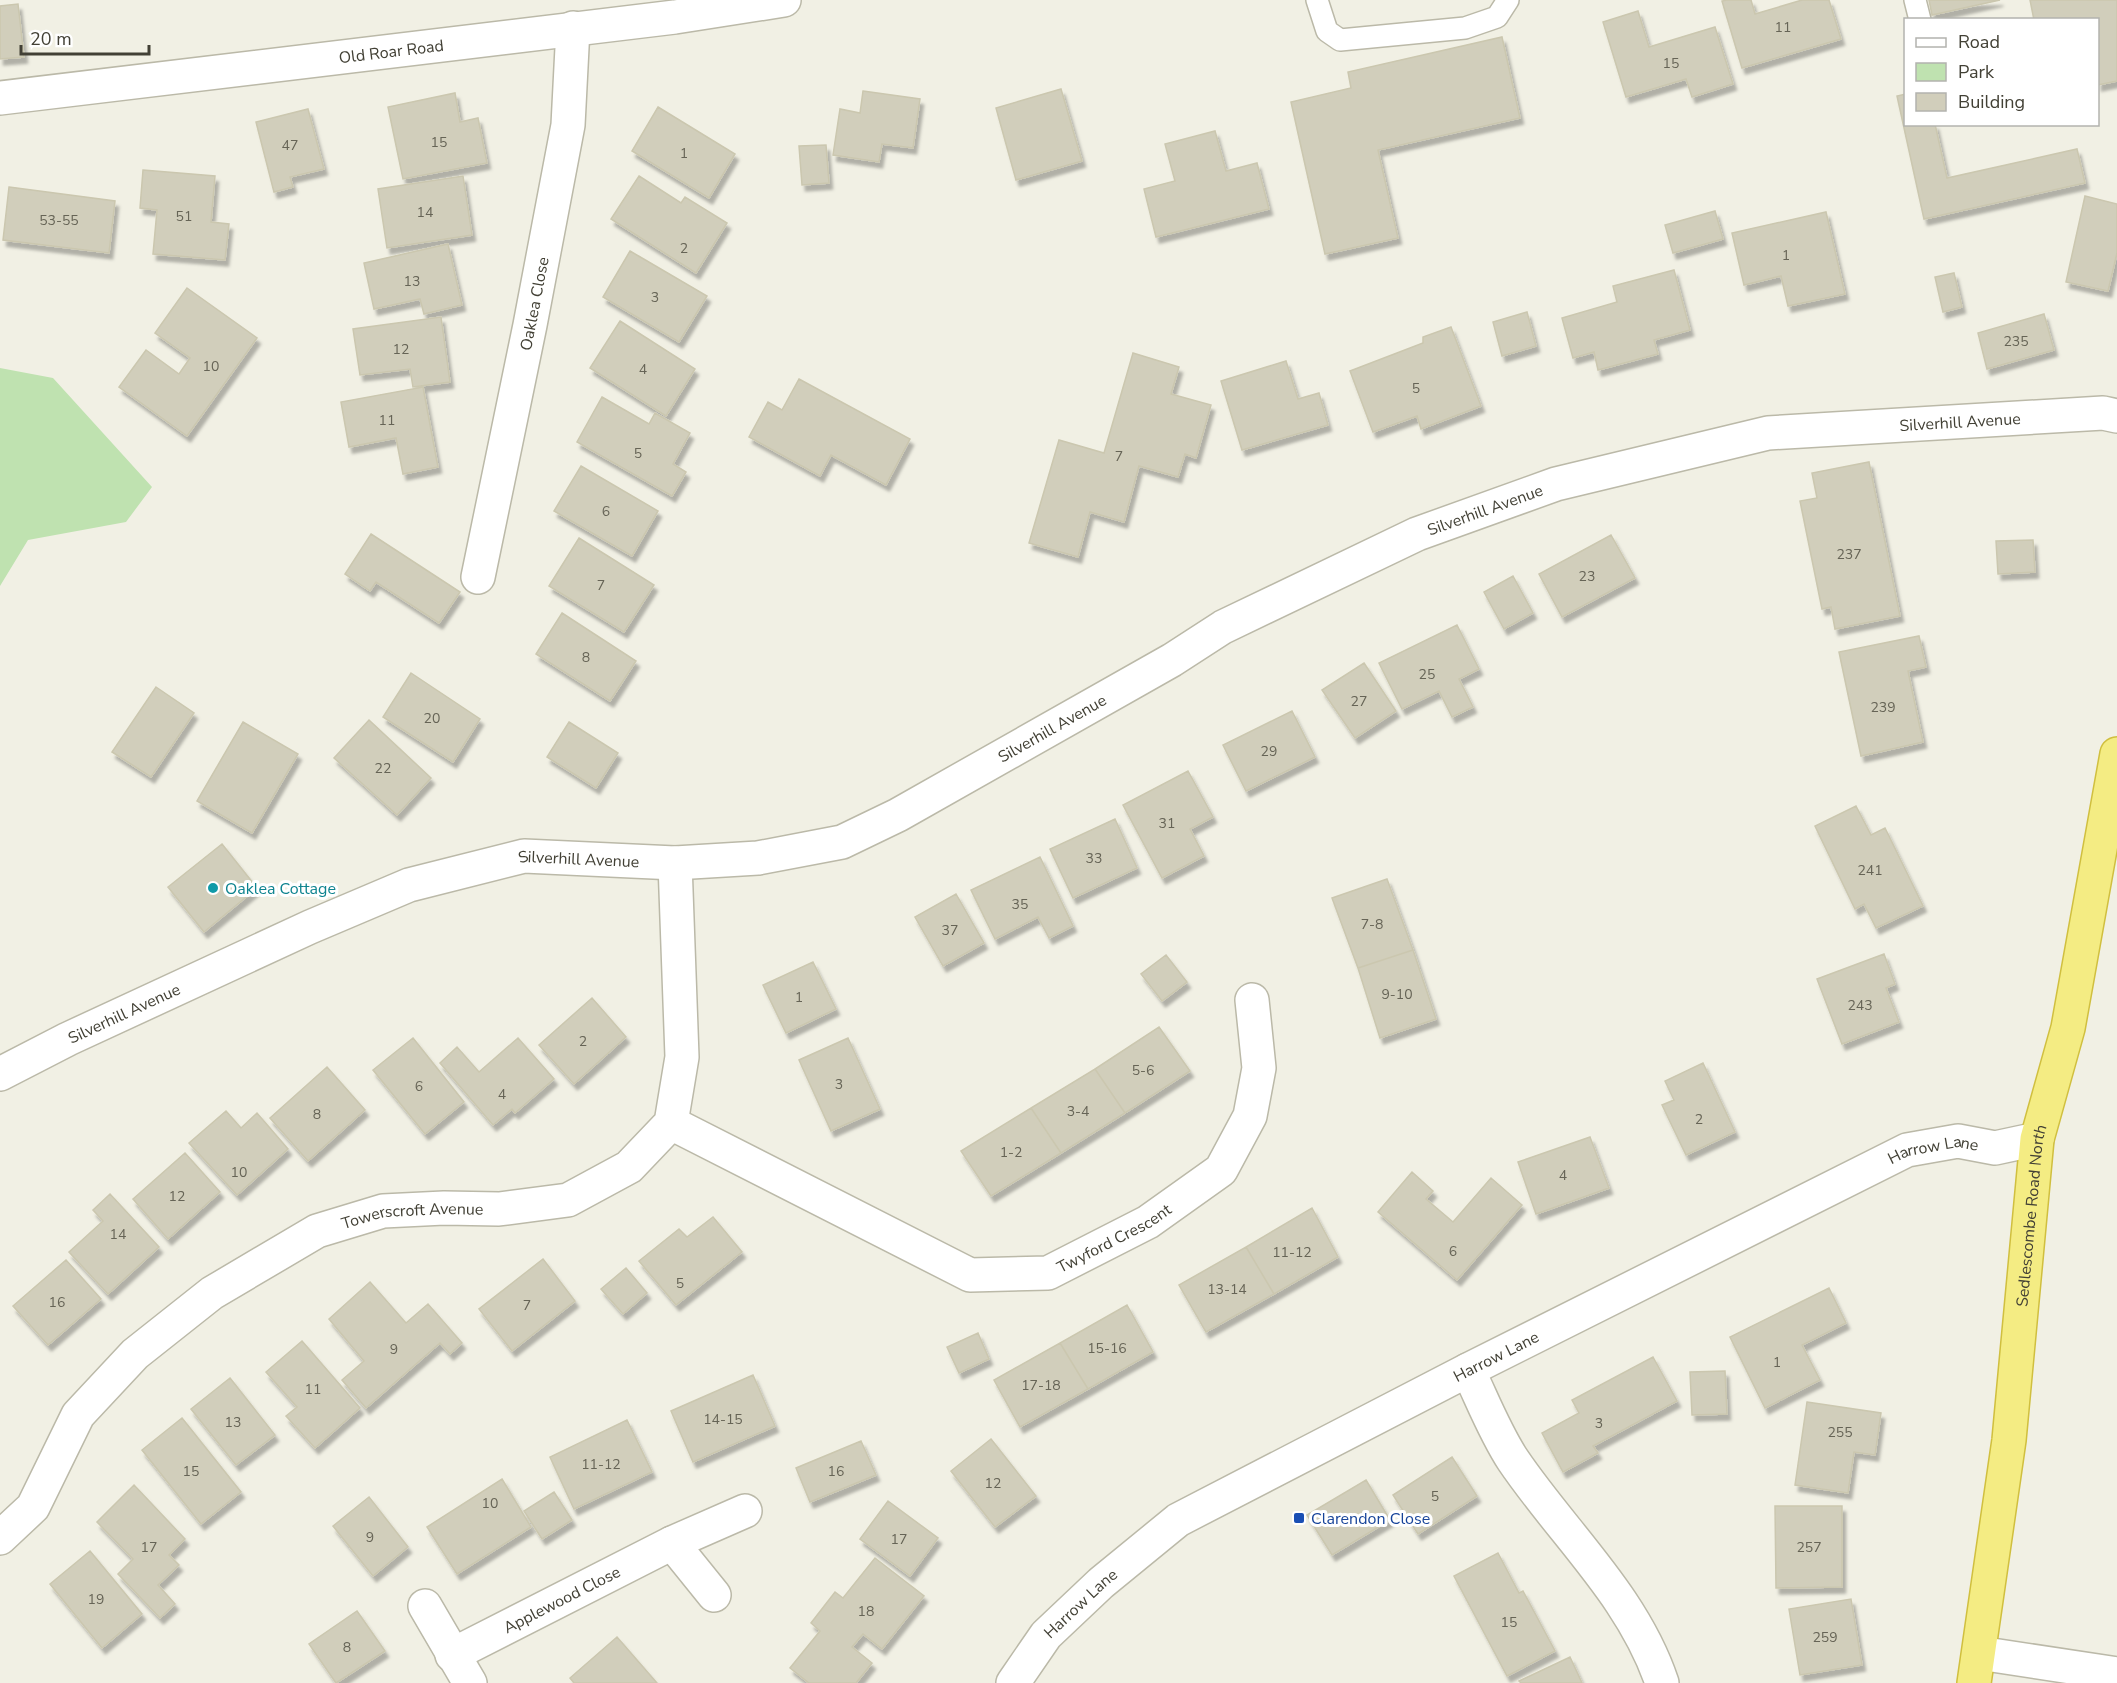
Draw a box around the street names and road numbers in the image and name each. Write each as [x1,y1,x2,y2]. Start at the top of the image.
street label: Old Roar Road [338,35,445,69]
street label: Oaklea Close [515,255,555,353]
street label: Silverhill Avenue [1899,408,2021,437]
street label: Silverhill Avenue [1424,480,1546,541]
street label: Silverhill Avenue [994,689,1111,768]
street label: Silverhill Avenue [516,845,640,873]
street label: Silverhill Avenue [65,979,184,1050]
street label: Sedlescombe Road North [2011,1122,2053,1308]
street label: Harrow Lane [1884,1131,1980,1170]
street label: Towerscroft Avenue [339,1198,484,1235]
street label: Twyford Crescent [1053,1199,1176,1279]
street label: Harrow Lane [1450,1326,1543,1388]
street label: Applewood Close [500,1561,624,1639]
street label: Harrow Lane [1039,1564,1122,1644]

